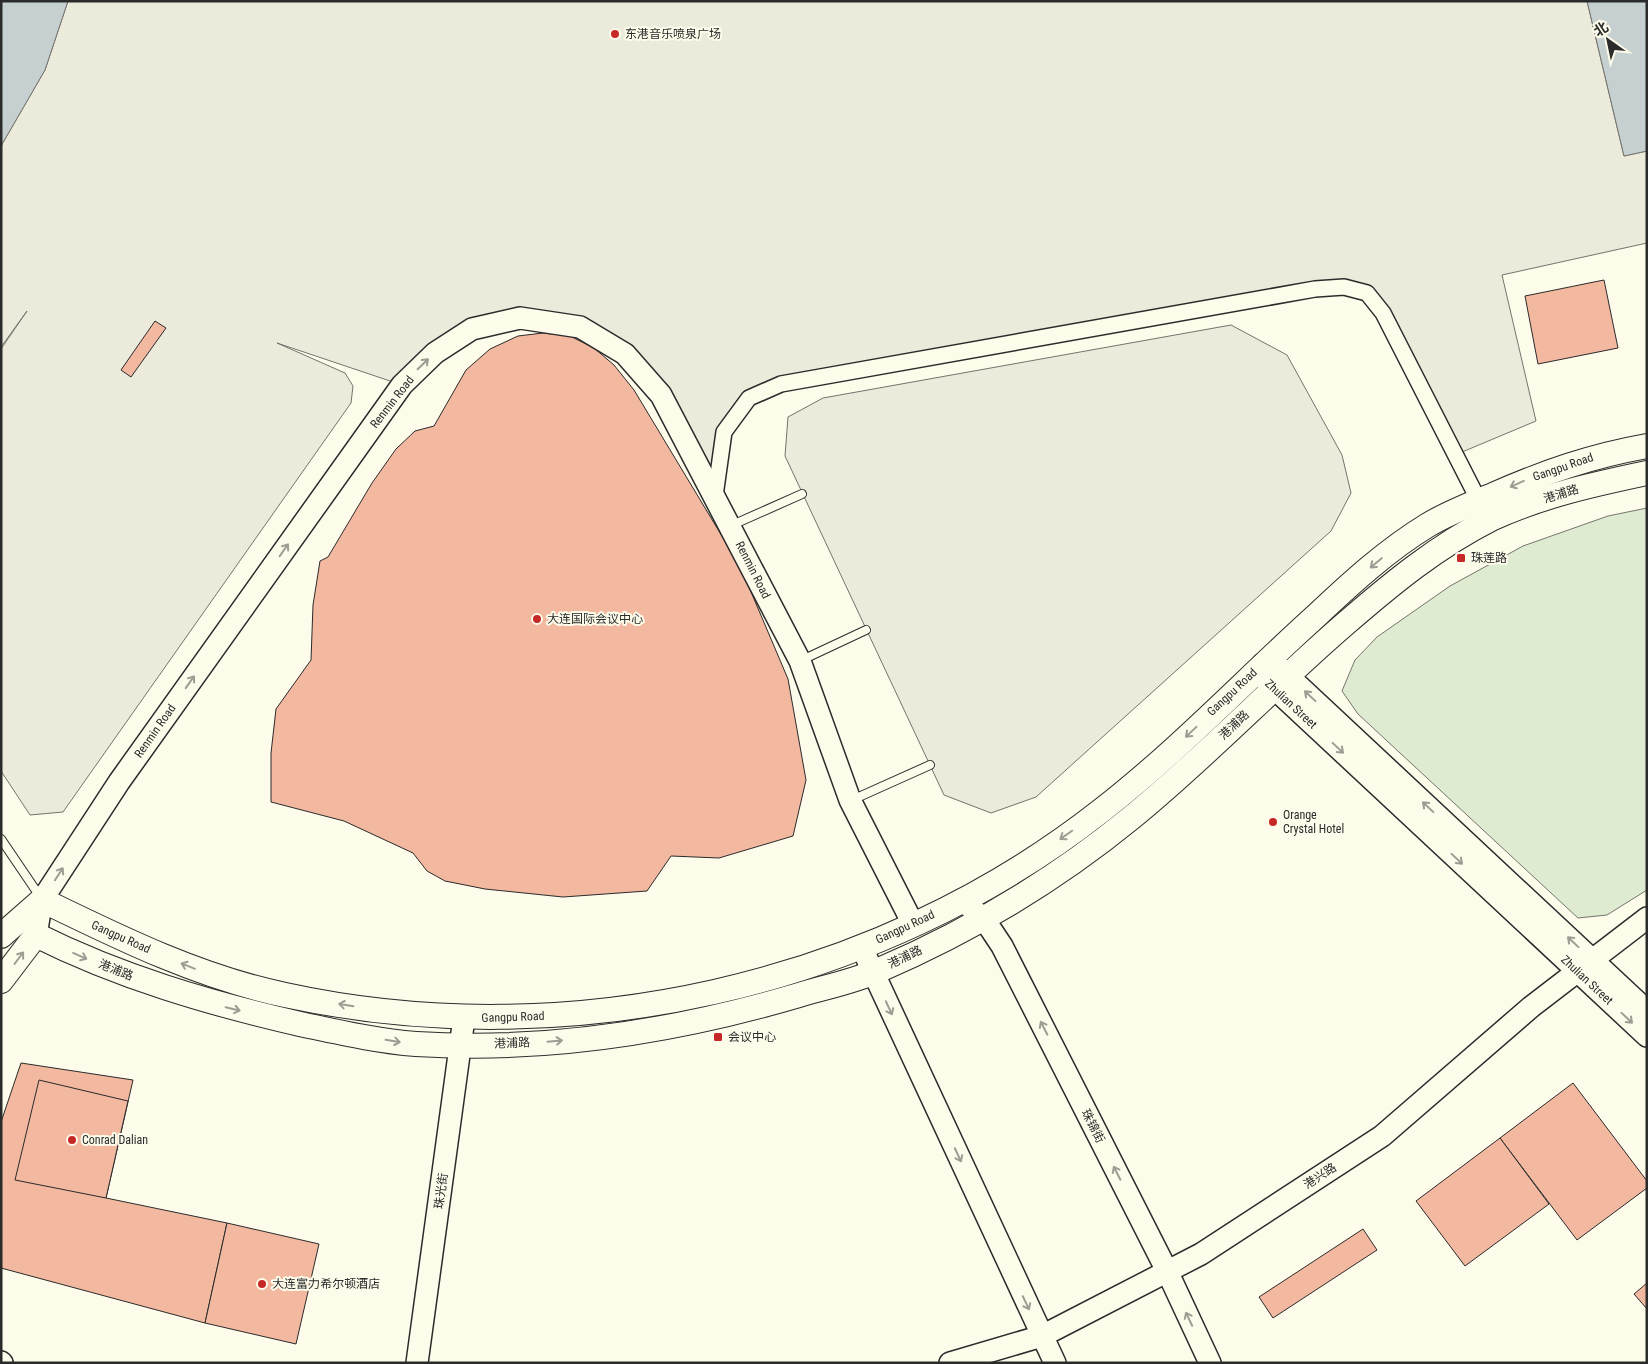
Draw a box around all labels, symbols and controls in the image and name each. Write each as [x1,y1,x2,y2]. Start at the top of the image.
north arrow [1583,15,1633,65]
text: 北 [1591,19,1611,40]
place label: 东港音乐喷泉广场 [625,27,721,41]
marker: 东港音乐喷泉广场 [609,28,621,40]
one-way arrow [417,358,430,370]
street label: Renmin Road [367,373,417,431]
street label: Gangpu Road [1531,450,1595,484]
one-way arrow [1510,480,1525,490]
street label: 港浦路 [1542,482,1580,506]
street label: Renmin Road [733,539,773,601]
one-way arrow [279,543,289,557]
place label: 珠莲路 [1471,551,1507,565]
marker: 珠莲路 [1455,552,1467,564]
one-way arrow [1369,558,1382,569]
place label: 大连国际会议中心 [547,612,643,626]
marker: 大连国际会议中心 [531,613,543,625]
street label: Gangpu Road [1204,665,1260,719]
one-way arrow [185,675,195,689]
street label: Zhulian Street [1262,676,1320,732]
one-way arrow [1303,690,1316,702]
street label: Renmin Road [131,701,179,761]
street label: 港浦路 [1216,708,1252,742]
one-way arrow [1185,726,1197,738]
one-way arrow [1332,742,1345,754]
one-way arrow [1422,801,1435,813]
place label: Orange Crystal Hotel [1283,808,1344,836]
marker: Orange Crystal Hotel [1267,816,1279,828]
one-way arrow [1059,830,1073,840]
one-way arrow [1451,853,1464,865]
one-way arrow [54,867,64,881]
street label: Gangpu Road [873,907,937,947]
street label: Gangpu Road [89,918,153,956]
one-way arrow [1566,936,1579,948]
street label: 港浦路 [886,943,924,971]
one-way arrow [72,951,87,961]
one-way arrow [13,952,24,965]
street label: Zhulian Street [1558,952,1616,1008]
street label: 港浦路 [97,957,135,983]
one-way arrow [181,961,197,970]
one-way arrow [338,1000,354,1010]
one-way arrow [885,1000,895,1015]
one-way arrow [225,1005,241,1014]
street label: Gangpu Road [481,1009,545,1025]
one-way arrow [1621,1012,1634,1024]
one-way arrow [1039,1021,1048,1036]
place label: 会议中心 [728,1030,776,1044]
marker: 会议中心 [712,1031,724,1043]
street label: 港浦路 [494,1035,530,1051]
one-way arrow [384,1036,400,1046]
one-way arrow [546,1036,562,1045]
street label: 珠锦街 [1079,1107,1107,1145]
place label: Conrad Dalian [82,1133,148,1147]
marker: Conrad Dalian [66,1134,78,1146]
one-way arrow [954,1147,963,1162]
street label: 港兴路 [1301,1160,1339,1192]
one-way arrow [1112,1166,1121,1181]
street label: 珠光街 [432,1172,450,1210]
place label: 大连富力希尔顿酒店 [272,1277,380,1291]
marker: 大连富力希尔顿酒店 [256,1278,268,1290]
one-way arrow [1022,1295,1032,1310]
one-way arrow [1184,1312,1193,1327]

